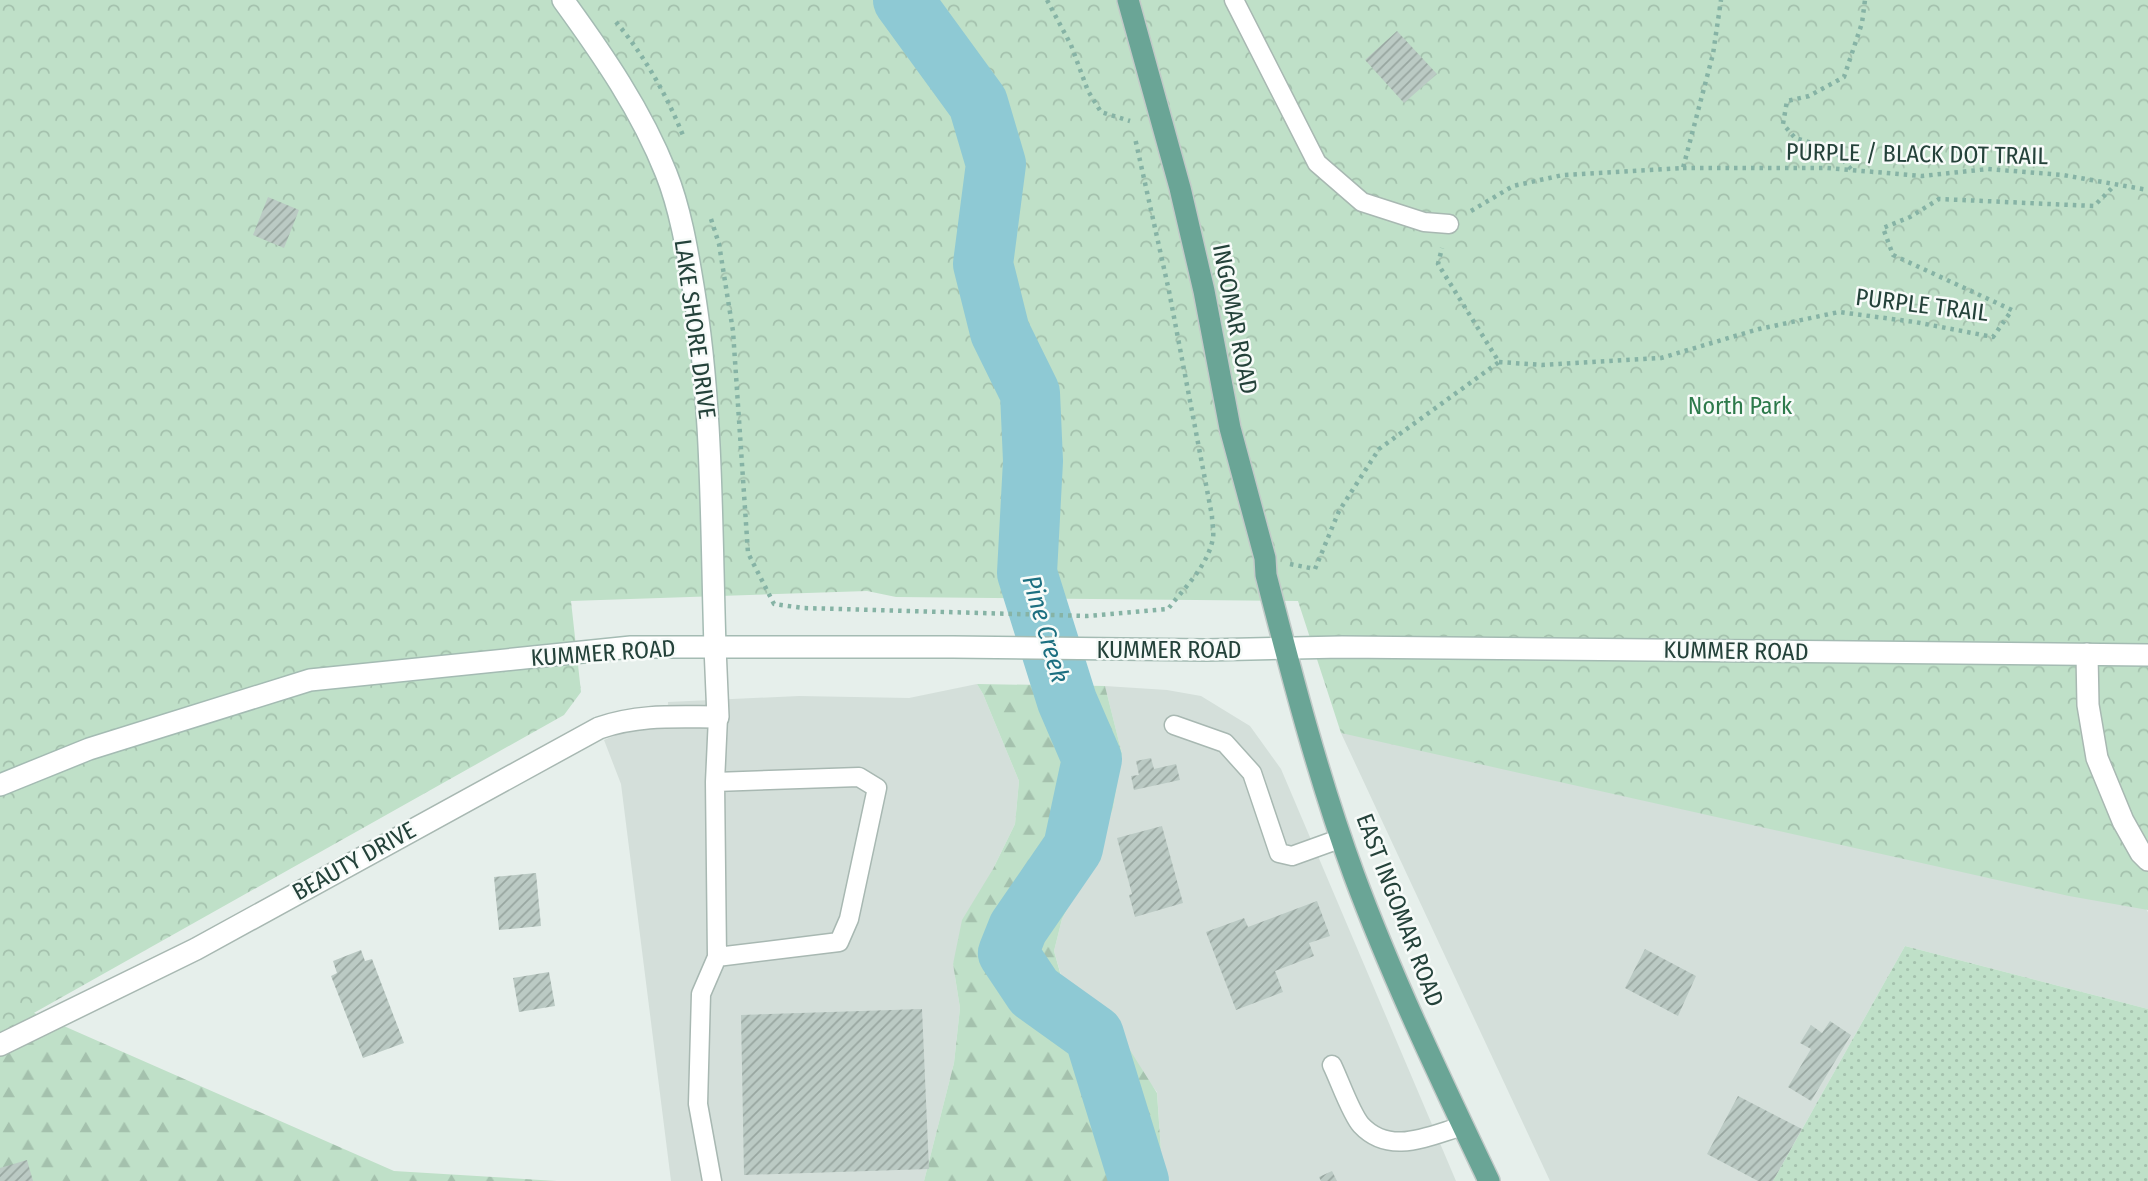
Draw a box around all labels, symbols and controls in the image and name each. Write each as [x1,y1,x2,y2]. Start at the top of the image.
street label: PURPLE / BLACK DOT TRAIL [1786,138,2049,170]
street label: LAKE SHORE DRIVE [669,237,721,421]
street label: INGOMAR ROAD [1207,242,1263,396]
street label: PURPLE TRAIL [1854,283,1990,327]
park label: North Park [1688,392,1793,420]
water label: Pine Creek [1015,572,1076,686]
street label: KUMMER ROAD [530,634,676,672]
street label: KUMMER ROAD [1096,636,1242,664]
street label: KUMMER ROAD [1663,636,1809,666]
street label: EAST INGOMAR ROAD [1350,810,1450,1010]
street label: BEAUTY DRIVE [288,816,420,906]

